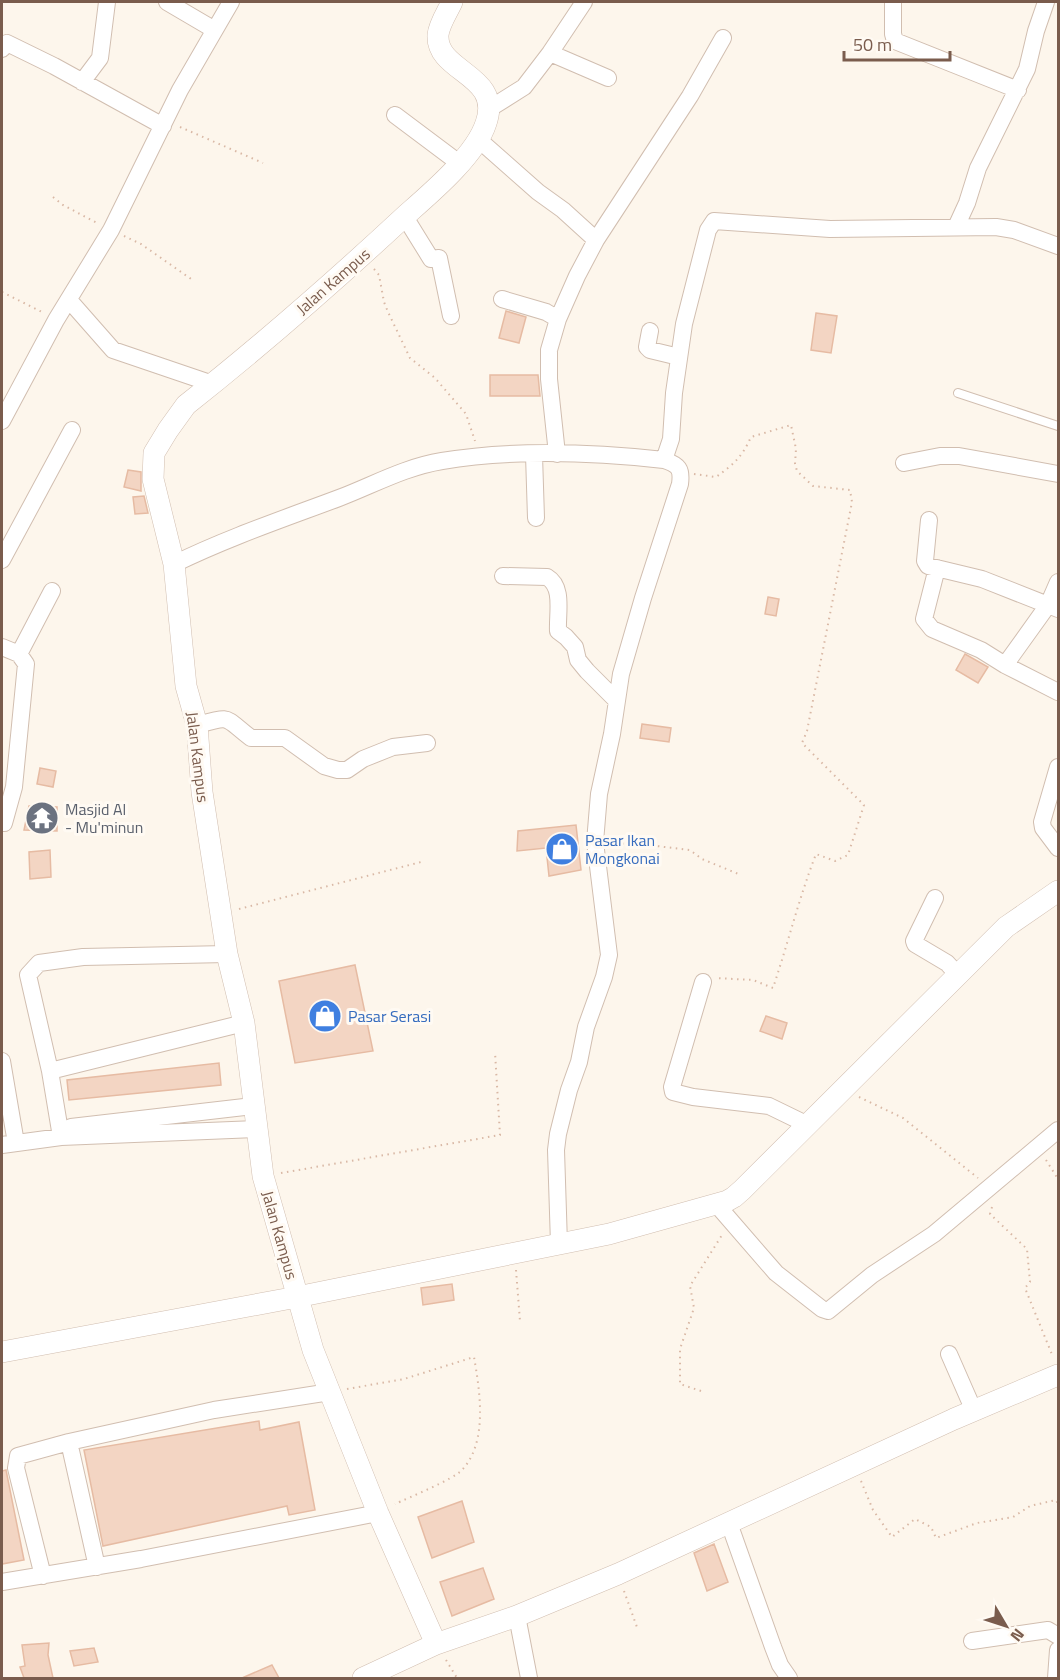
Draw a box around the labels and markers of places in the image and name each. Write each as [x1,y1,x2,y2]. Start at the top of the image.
place label: Masjid Al - Mu'minun [65,797,143,839]
temple icon: Masjid Al - Mu'minun [24,800,60,836]
place label: Pasar Ikan Mongkonai [585,828,660,870]
shop icon: Pasar Ikan Mongkonai [544,831,580,867]
shop icon: Pasar Serasi [307,998,343,1034]
place label: Pasar Serasi [348,1004,431,1028]

